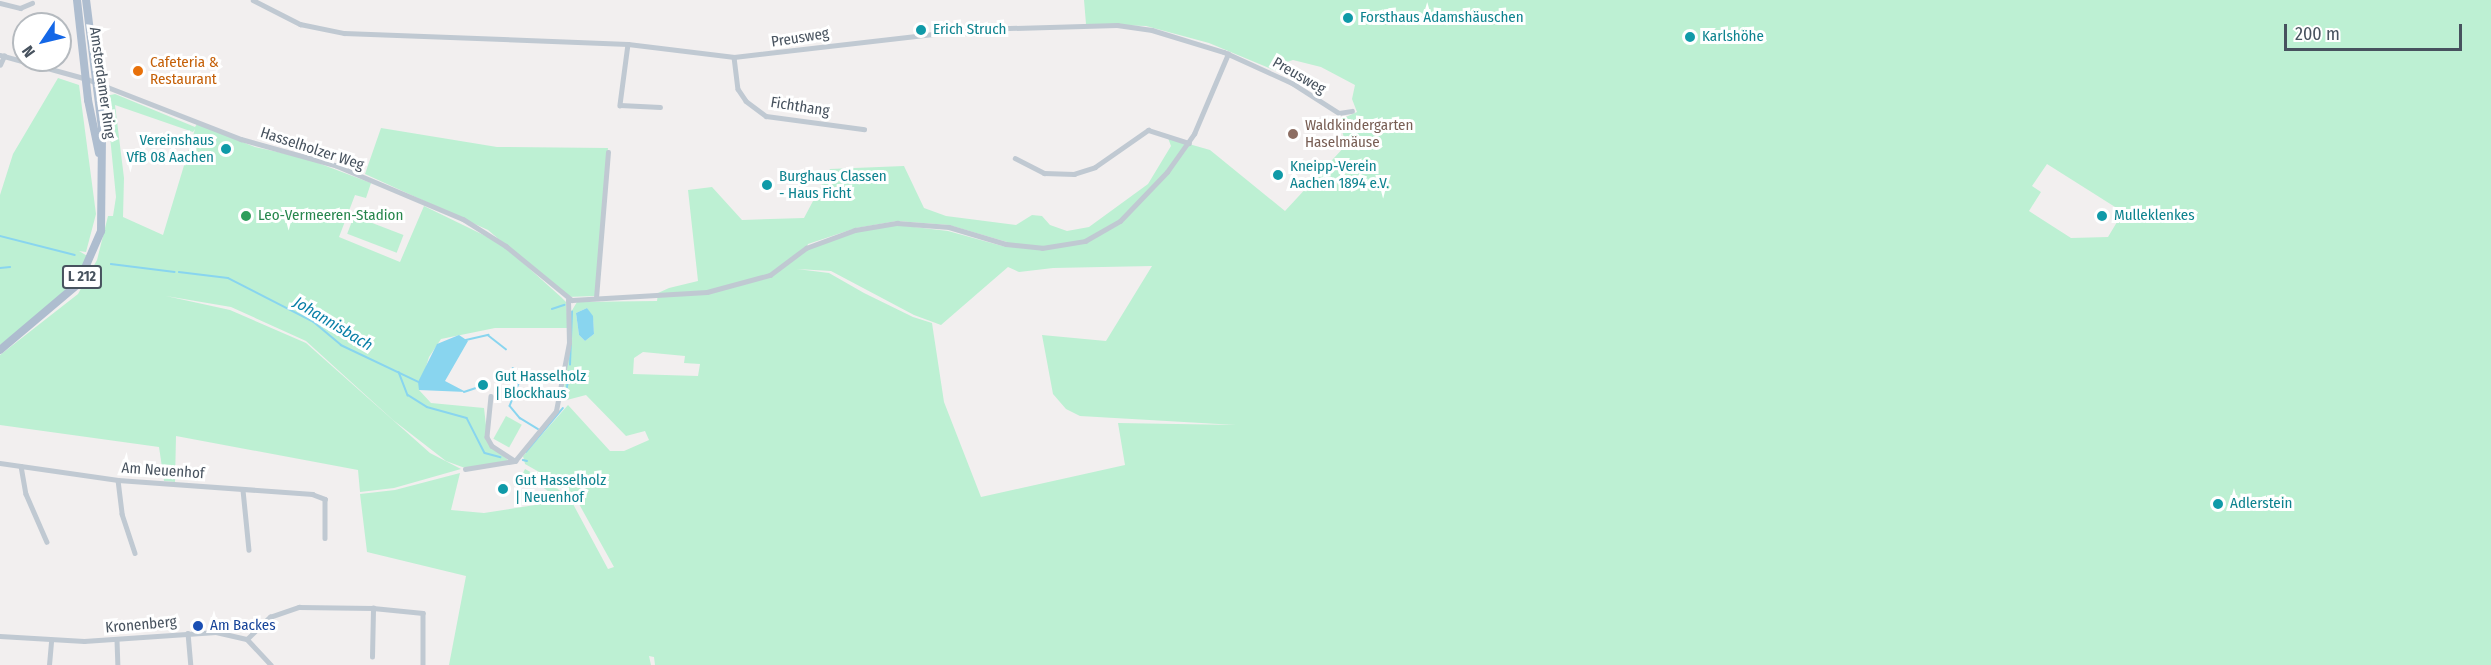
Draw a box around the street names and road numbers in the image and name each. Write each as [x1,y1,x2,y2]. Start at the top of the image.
street label: Preusweg [770,25,830,51]
street label: Amsterdamer Ring [85,26,119,140]
street label: Preusweg [1269,54,1329,98]
street label: Fichthang [769,93,831,121]
street label: Hasselholzer Weg [258,124,366,174]
road number: L 212 [61,266,103,288]
street label: Am Neuenhof [121,459,205,483]
street label: Kronenberg [105,613,177,637]

